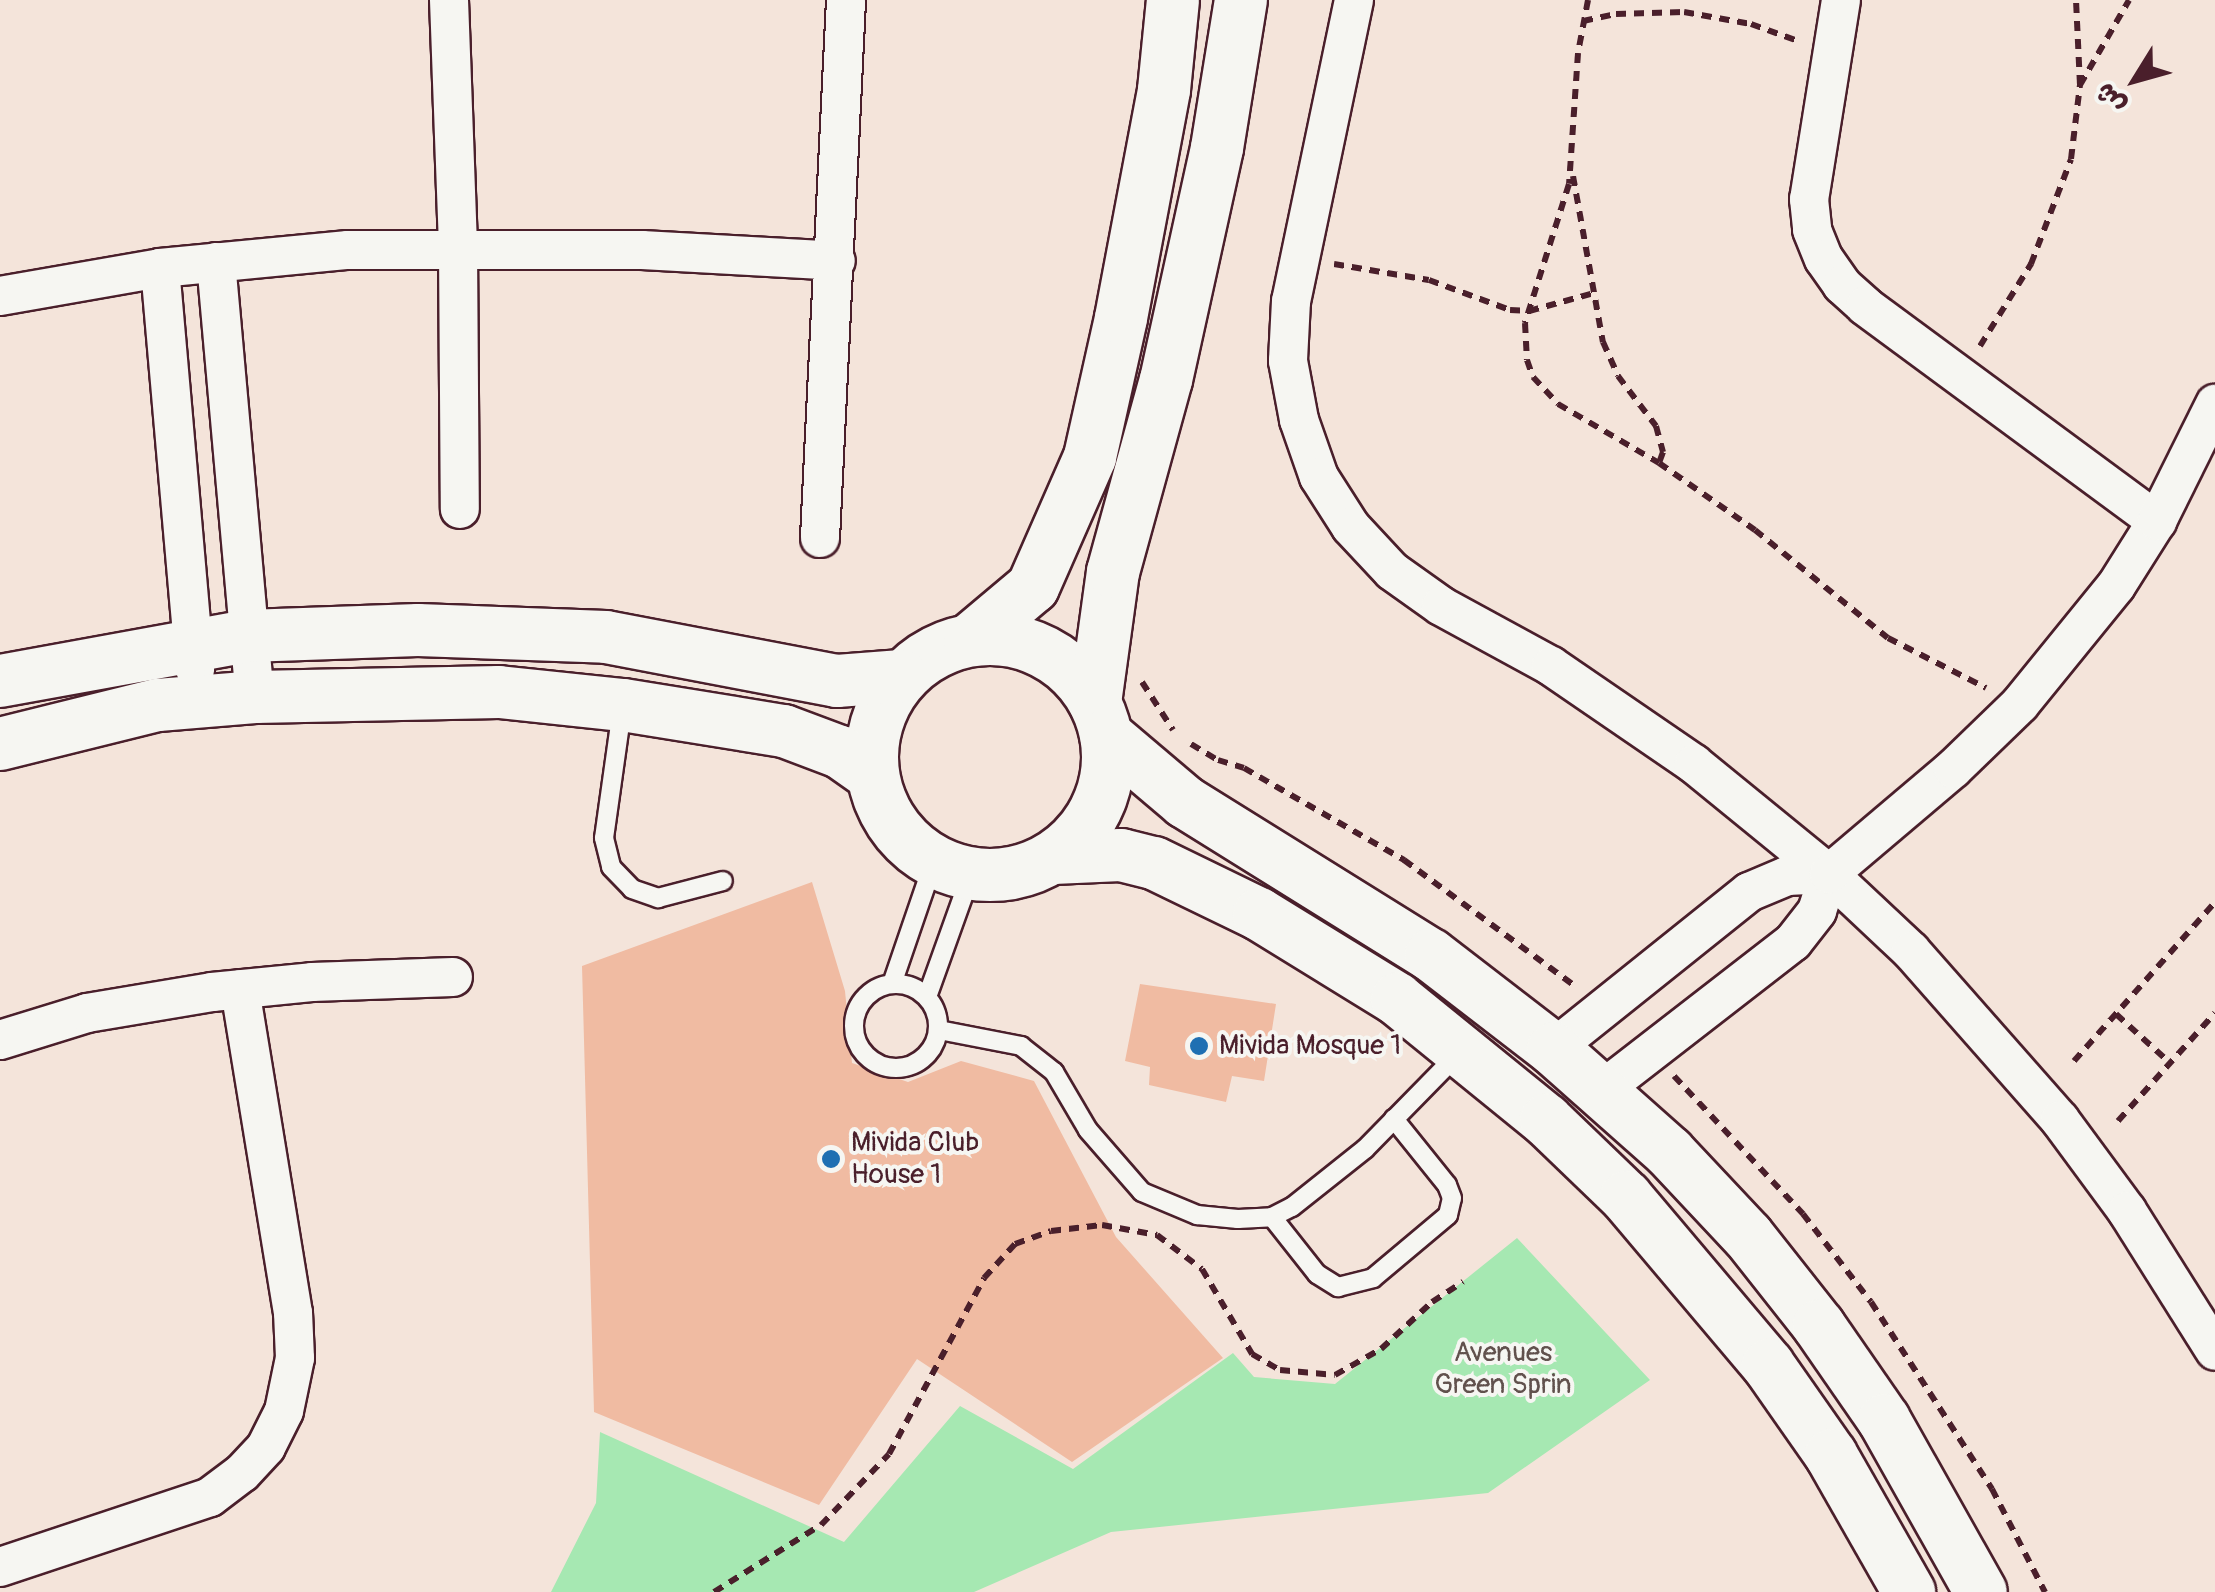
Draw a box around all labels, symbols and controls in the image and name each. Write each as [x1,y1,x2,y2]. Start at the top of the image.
north arrow [2085,30,2185,130]
text: ش [2087,76,2134,121]
place label: Mivida Mosque 1 [1219,1029,1401,1063]
marker: Mivida Mosque 1 [1188,1035,1210,1057]
place label: Mivida Club House 1 [851,1126,979,1192]
marker: Mivida Club House 1 [820,1148,842,1170]
park label: Avenues Green Sprin [1434,1336,1572,1402]

